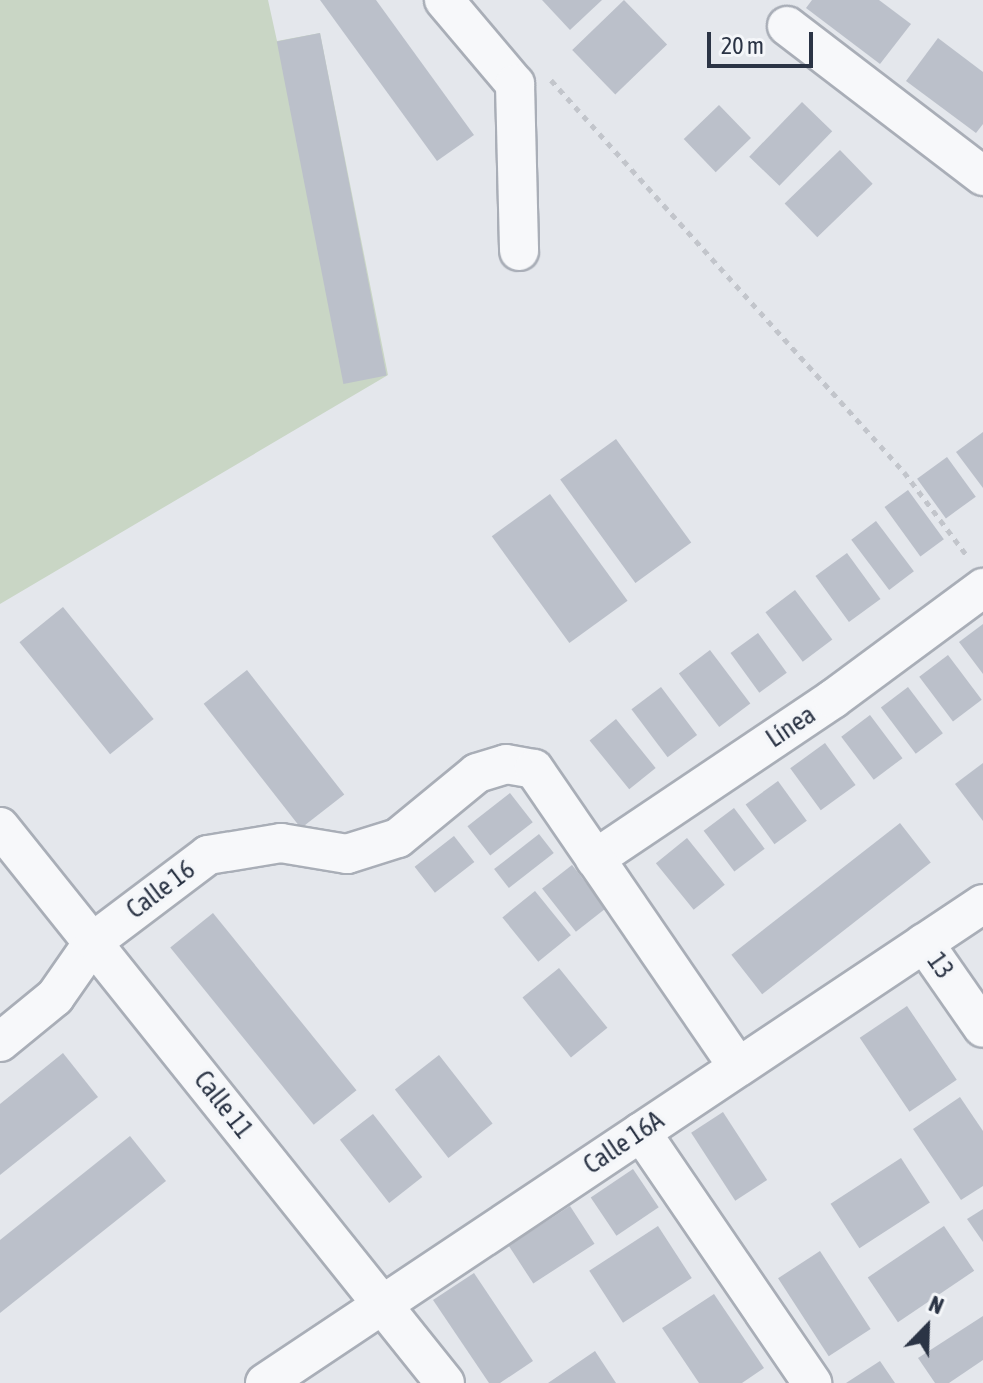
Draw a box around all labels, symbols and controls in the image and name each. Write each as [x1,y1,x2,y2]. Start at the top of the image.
scale bar [711,16,817,66]
text: 20 m [721,32,764,59]
street label: Línea [760,699,822,755]
street label: Calle 16 [121,854,201,926]
street label: 13 [920,947,960,985]
street label: Calle 11 [187,1065,259,1145]
street label: Calle 16A [578,1105,670,1181]
north arrow [887,1287,967,1367]
text: N [925,1290,947,1319]

